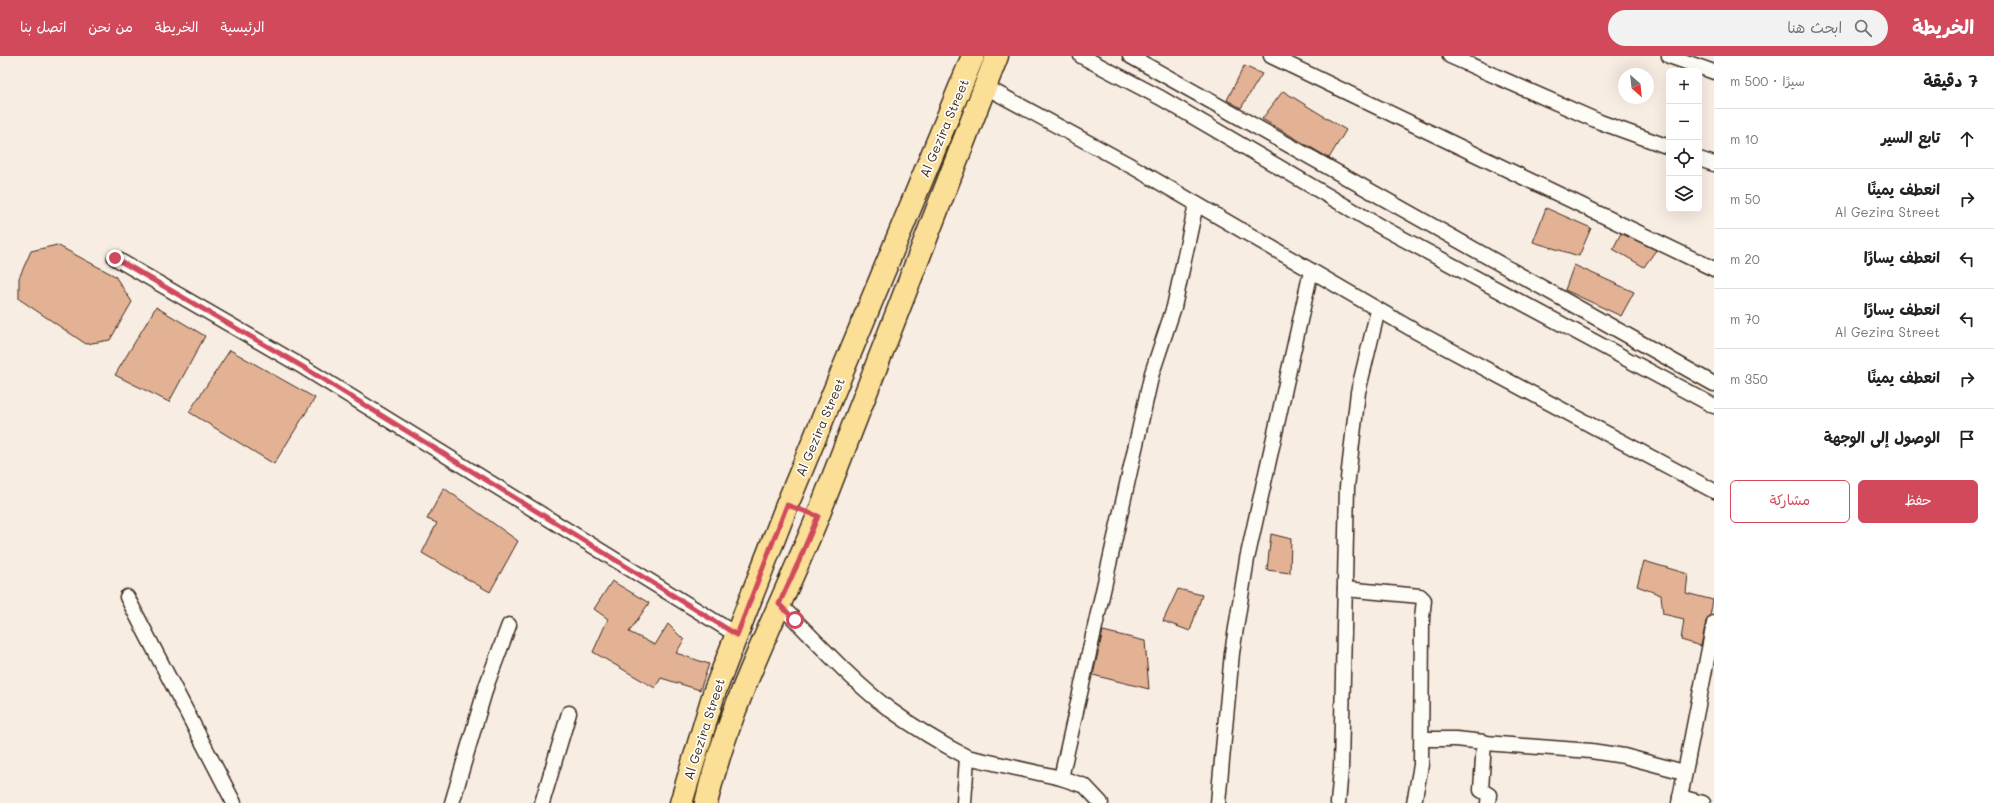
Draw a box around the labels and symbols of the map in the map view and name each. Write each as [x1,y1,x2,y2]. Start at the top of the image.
north arrow [1618,68,1654,104]
street label: Al Gezira Street [915,76,972,180]
route end [106,249,124,267]
street label: Al Gezira Street [791,375,848,479]
route start [786,611,804,629]
street label: Al Gezira Street [679,676,728,782]

